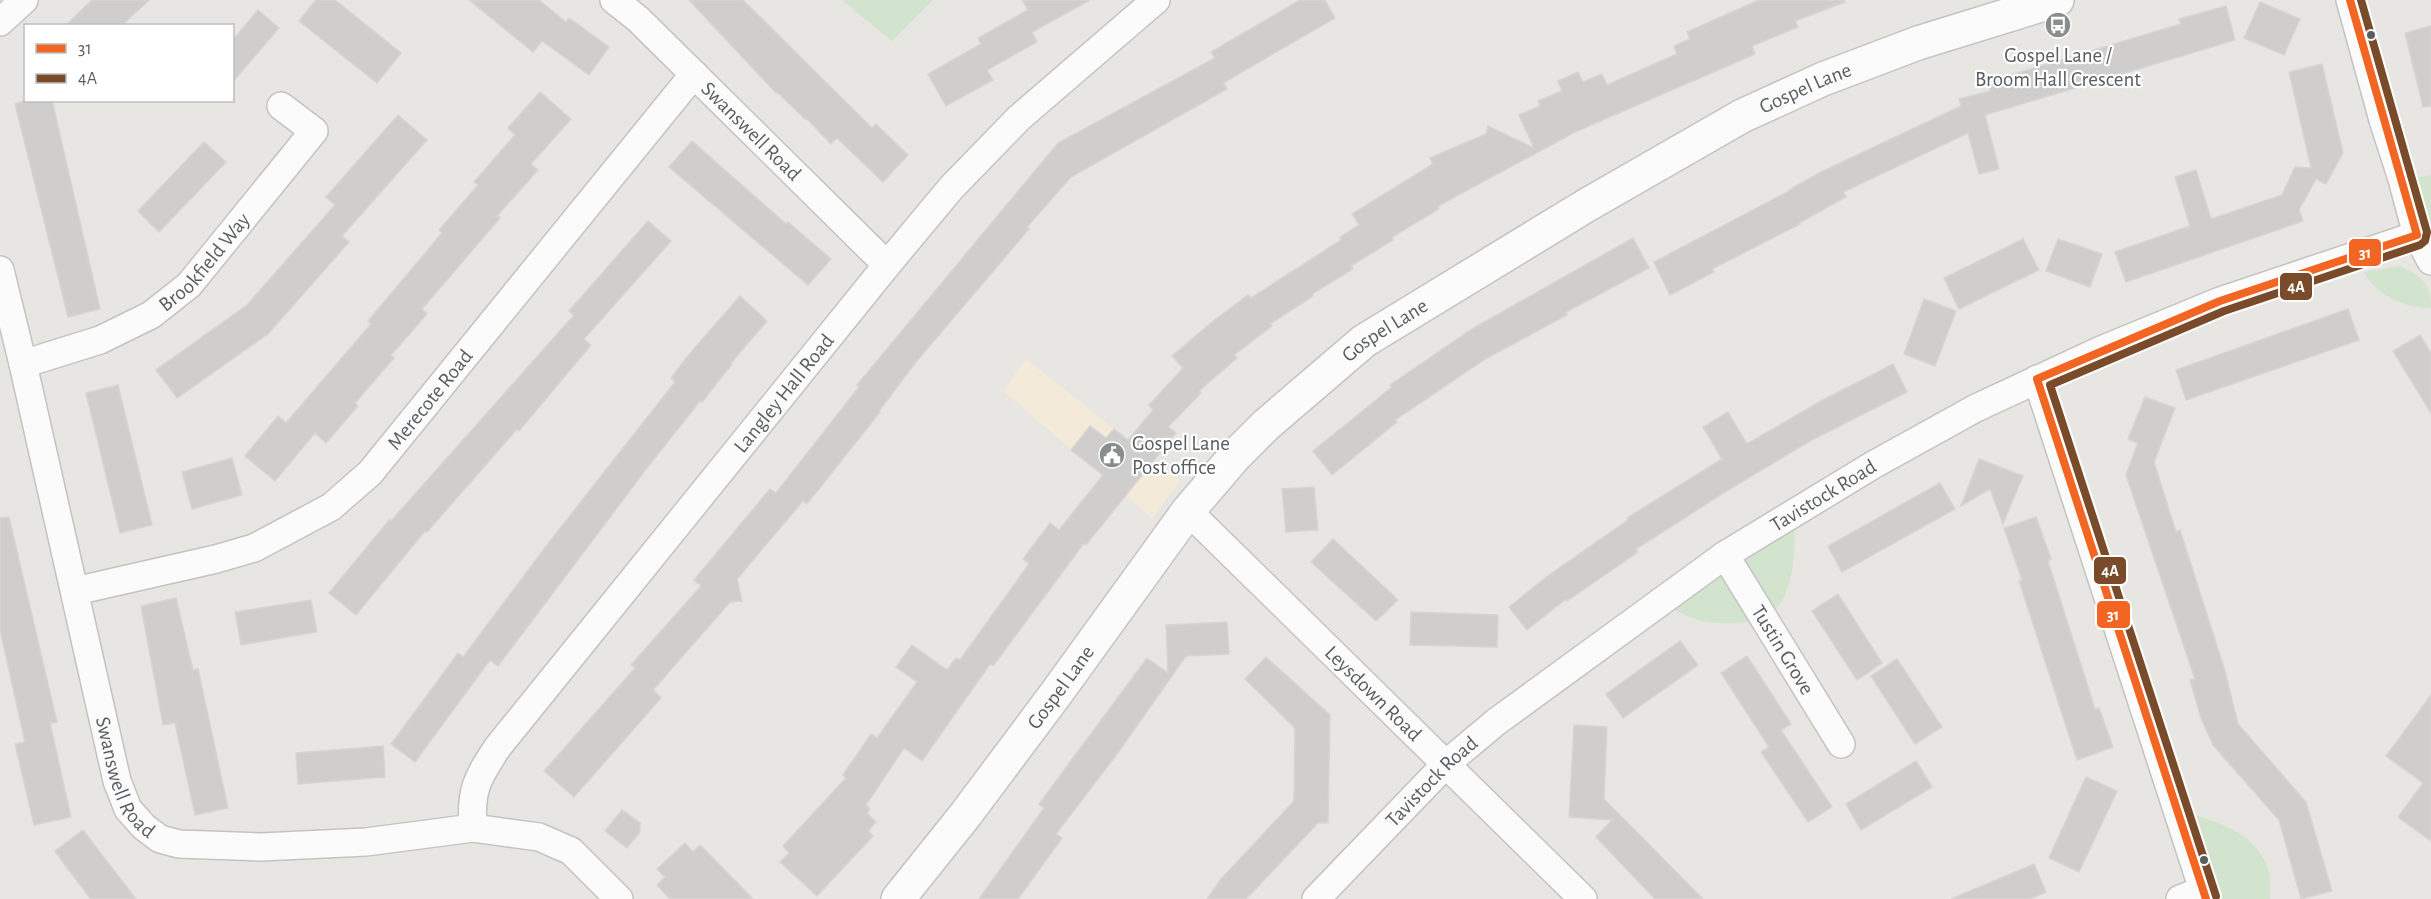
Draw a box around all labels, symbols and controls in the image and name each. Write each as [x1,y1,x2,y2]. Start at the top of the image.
bus stop icon: Gospel Lane / Broom Hall Crescent [2043,10,2073,40]
legend [24,24,234,102]
unlabelled marker [2365,29,2377,41]
text: 31 [78,40,92,58]
place label: Gospel Lane / Broom Hall Crescent [1975,45,2141,90]
street label: Gospel Lane [1756,59,1854,118]
text: 4A [78,70,98,88]
street label: Swanswell Road [697,78,805,185]
street label: Brookfield Way [155,209,254,316]
line badge: 31 [2348,238,2382,267]
text: 31 [2359,245,2371,261]
line badge: 4A [2279,272,2313,301]
text: 4A [2287,279,2305,295]
street label: Gospel Lane [1338,295,1431,366]
street label: Langley Hall Road [730,330,838,457]
street label: Merecote Road [384,346,477,454]
place label: Gospel Lane Post office [1132,433,1230,478]
public building icon: Gospel Lane Post office [1097,440,1127,470]
street label: Tavistock Road [1767,456,1880,536]
line badge: 4A [2093,556,2127,585]
text: 4A [2101,563,2119,579]
line badge: 31 [2096,600,2131,629]
street label: Tustin Grove [1747,601,1818,698]
text: 31 [2107,607,2119,623]
street label: Gospel Lane [1023,642,1098,733]
street label: Leysdown Road [1321,642,1426,745]
street label: Swanswell Road [92,715,159,842]
street label: Tavistock Road [1382,732,1482,831]
unlabelled marker [2198,854,2210,866]

